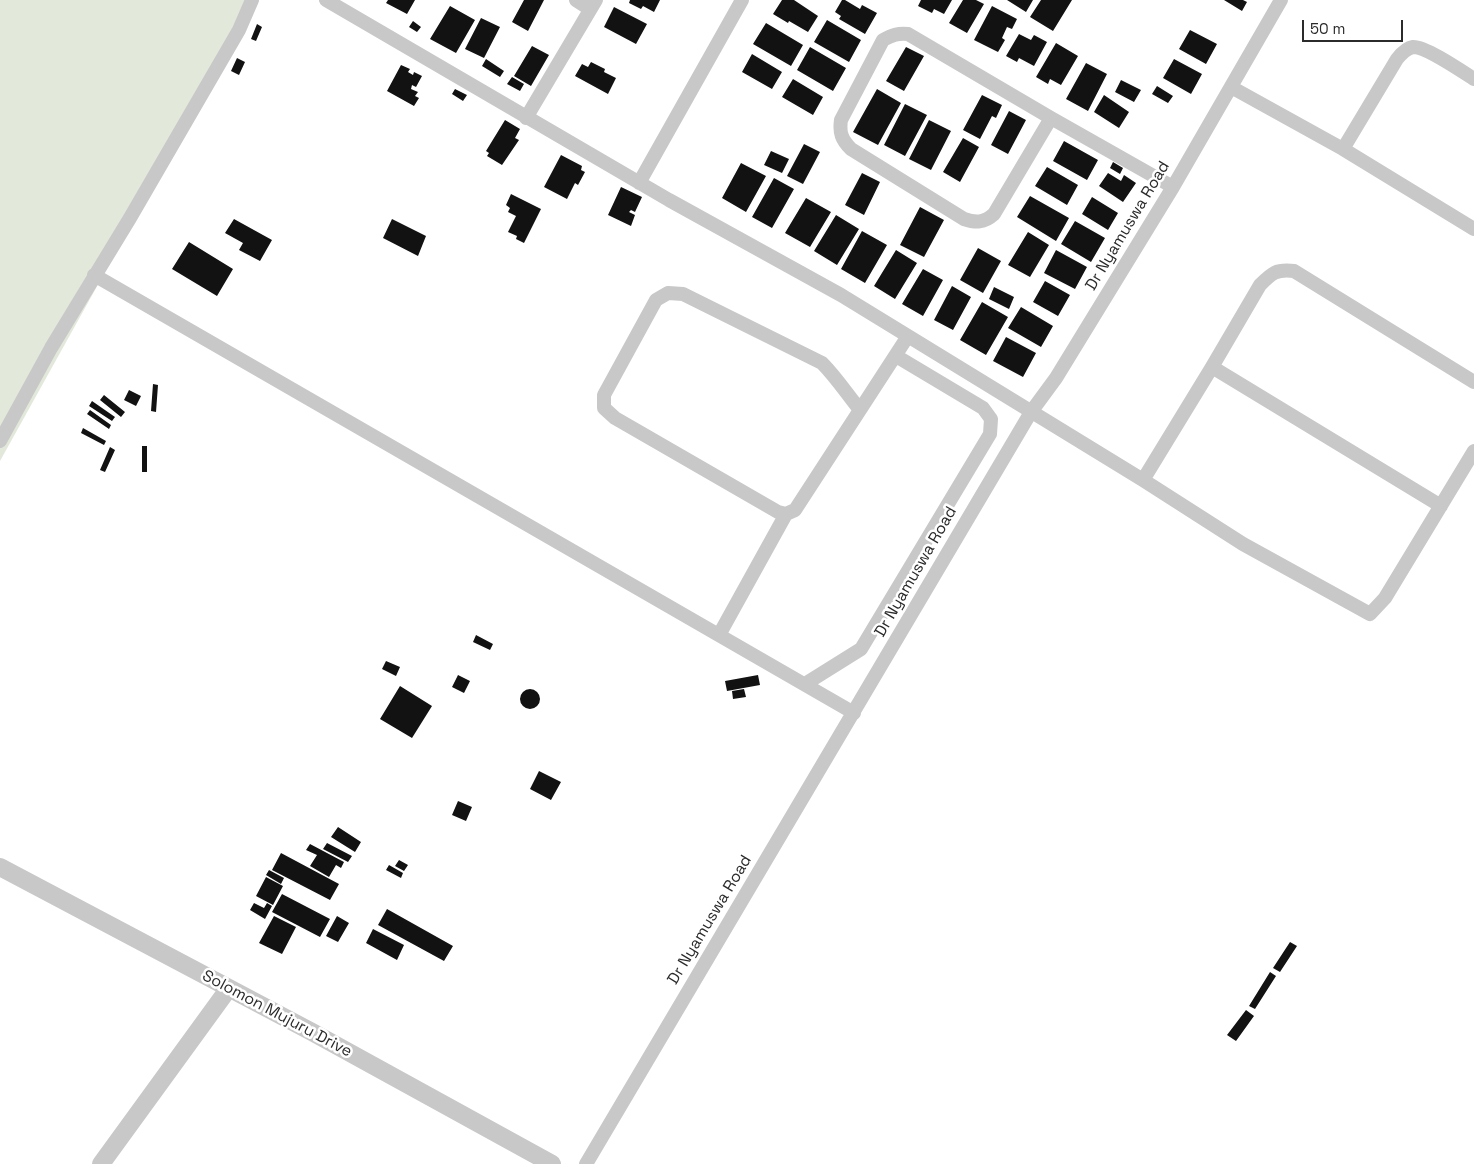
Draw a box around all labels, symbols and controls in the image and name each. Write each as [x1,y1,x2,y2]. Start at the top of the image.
scale bar [1304,10,1405,42]
text: 50 m [1310,19,1345,38]
street label: Dr Nyamuswa Road [1082,158,1174,294]
street label: Dr Nyamuswa Road [871,503,961,641]
street label: Dr Nyamuswa Road [664,852,756,988]
street label: Solomon Mujuru Drive [199,966,355,1062]

